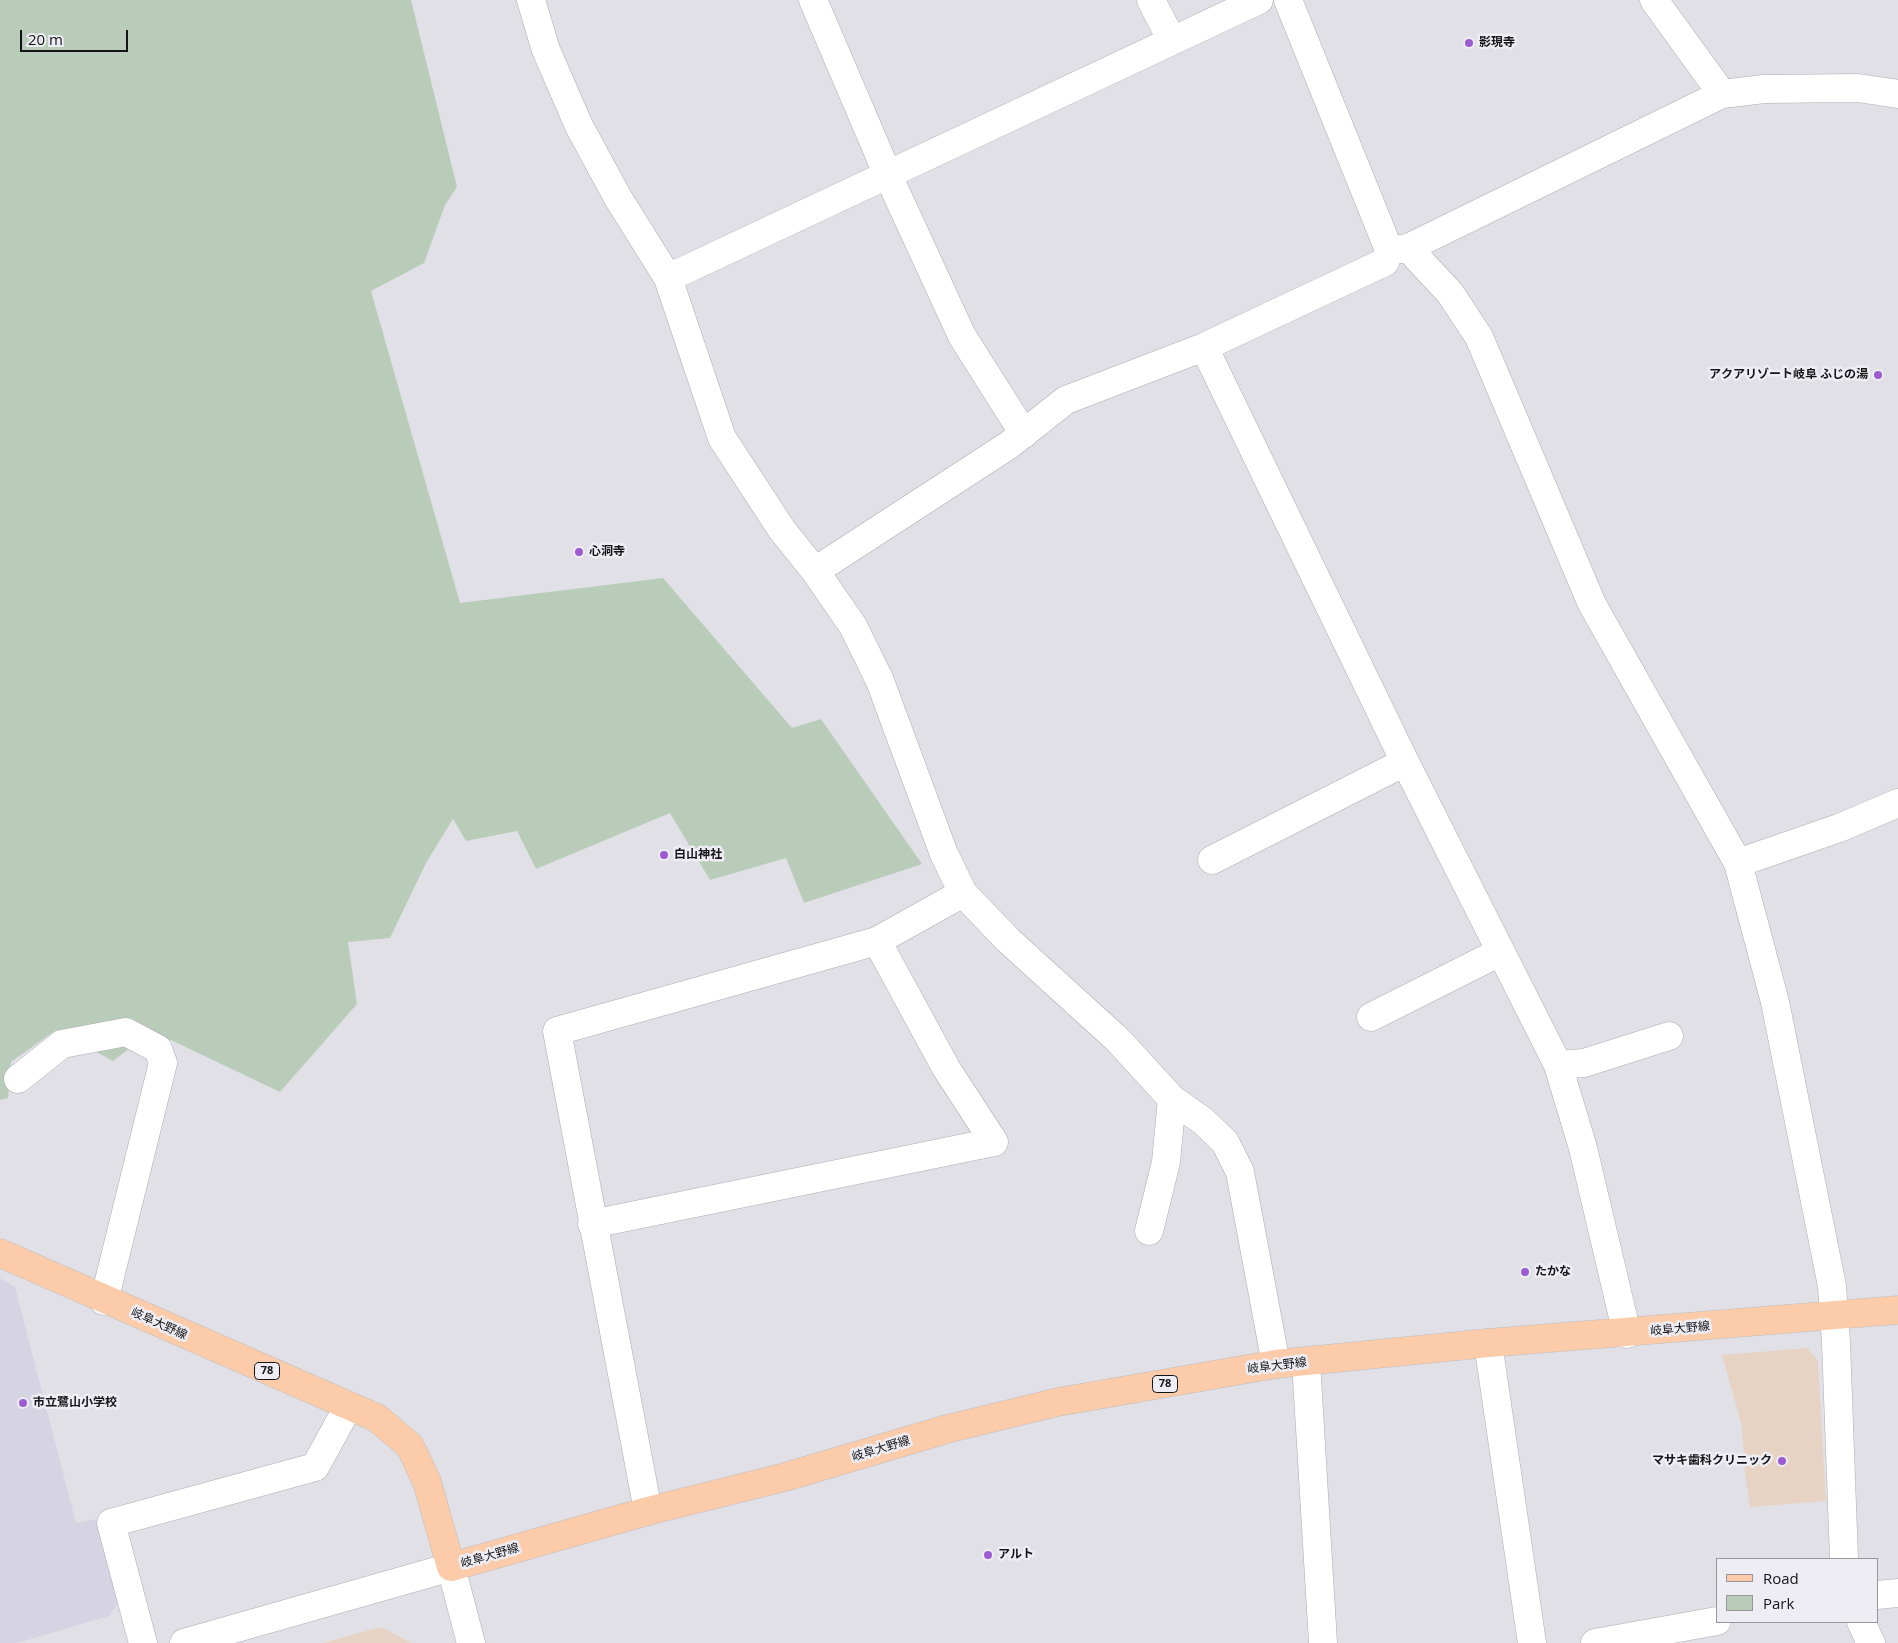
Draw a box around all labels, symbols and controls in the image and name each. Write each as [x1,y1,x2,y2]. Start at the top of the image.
scale bar [22,20,130,52]
text: 20 m [28,29,63,49]
place label: 影現寺 [1479,36,1515,50]
marker: 影現寺 [1463,37,1475,49]
place label: アクアリゾート岐阜 ふじの湯 [1709,368,1868,382]
marker: アクアリゾート岐阜 ふじの湯 [1872,369,1884,381]
place label: 心洞寺 [589,545,625,559]
marker: 心洞寺 [573,546,585,558]
place label: 白山神社 [674,848,722,862]
marker: 白山神社 [658,849,670,861]
place label: たかな [1535,1265,1571,1279]
marker: たかな [1519,1266,1531,1278]
street label: 岐阜大野線 [129,1305,189,1343]
street label: 岐阜大野線 [1649,1319,1711,1339]
street label: 岐阜大野線 [1246,1355,1308,1377]
road number: 78 [254,1362,280,1380]
road number: 78 [1152,1376,1178,1392]
place label: 市立鷺山小学校 [33,1396,117,1410]
marker: 市立鷺山小学校 [17,1397,29,1409]
street label: 岐阜大野線 [850,1433,912,1465]
place label: マサキ歯科クリニック [1652,1454,1772,1468]
marker: マサキ歯科クリニック [1776,1455,1788,1467]
street label: 岐阜大野線 [459,1541,521,1571]
place label: アルト [998,1548,1034,1562]
marker: アルト [982,1549,994,1561]
legend [1716,1558,1878,1623]
text: Road [1763,1568,1799,1588]
text: Park [1763,1593,1794,1613]

